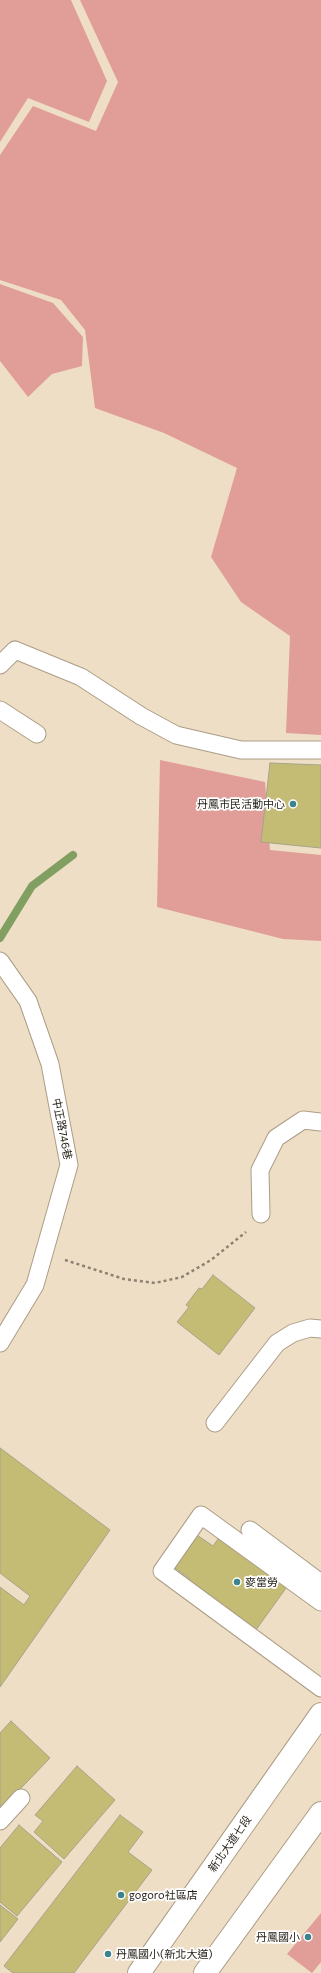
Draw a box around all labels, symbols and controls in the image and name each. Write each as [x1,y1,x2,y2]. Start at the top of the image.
place label: 丹鳳市民活動中心 [197,797,285,811]
marker: 丹鳳市民活動中心 [288,799,298,809]
street label: 中正路746巷 [50,1097,74,1161]
place label: 麥當勞 [245,1575,278,1589]
marker: 麥當勞 [232,1577,242,1587]
street label: 新北大道七段 [206,1813,254,1875]
place label: gogoro社區店 [129,1888,198,1902]
marker: gogoro社區店 [116,1890,126,1900]
place label: 丹鳳國小 [256,1930,300,1944]
marker: 丹鳳國小 [303,1932,313,1942]
place label: 丹鳳國小(新北大道) [116,1947,212,1961]
marker: 丹鳳國小(新北大道) [103,1949,113,1959]

